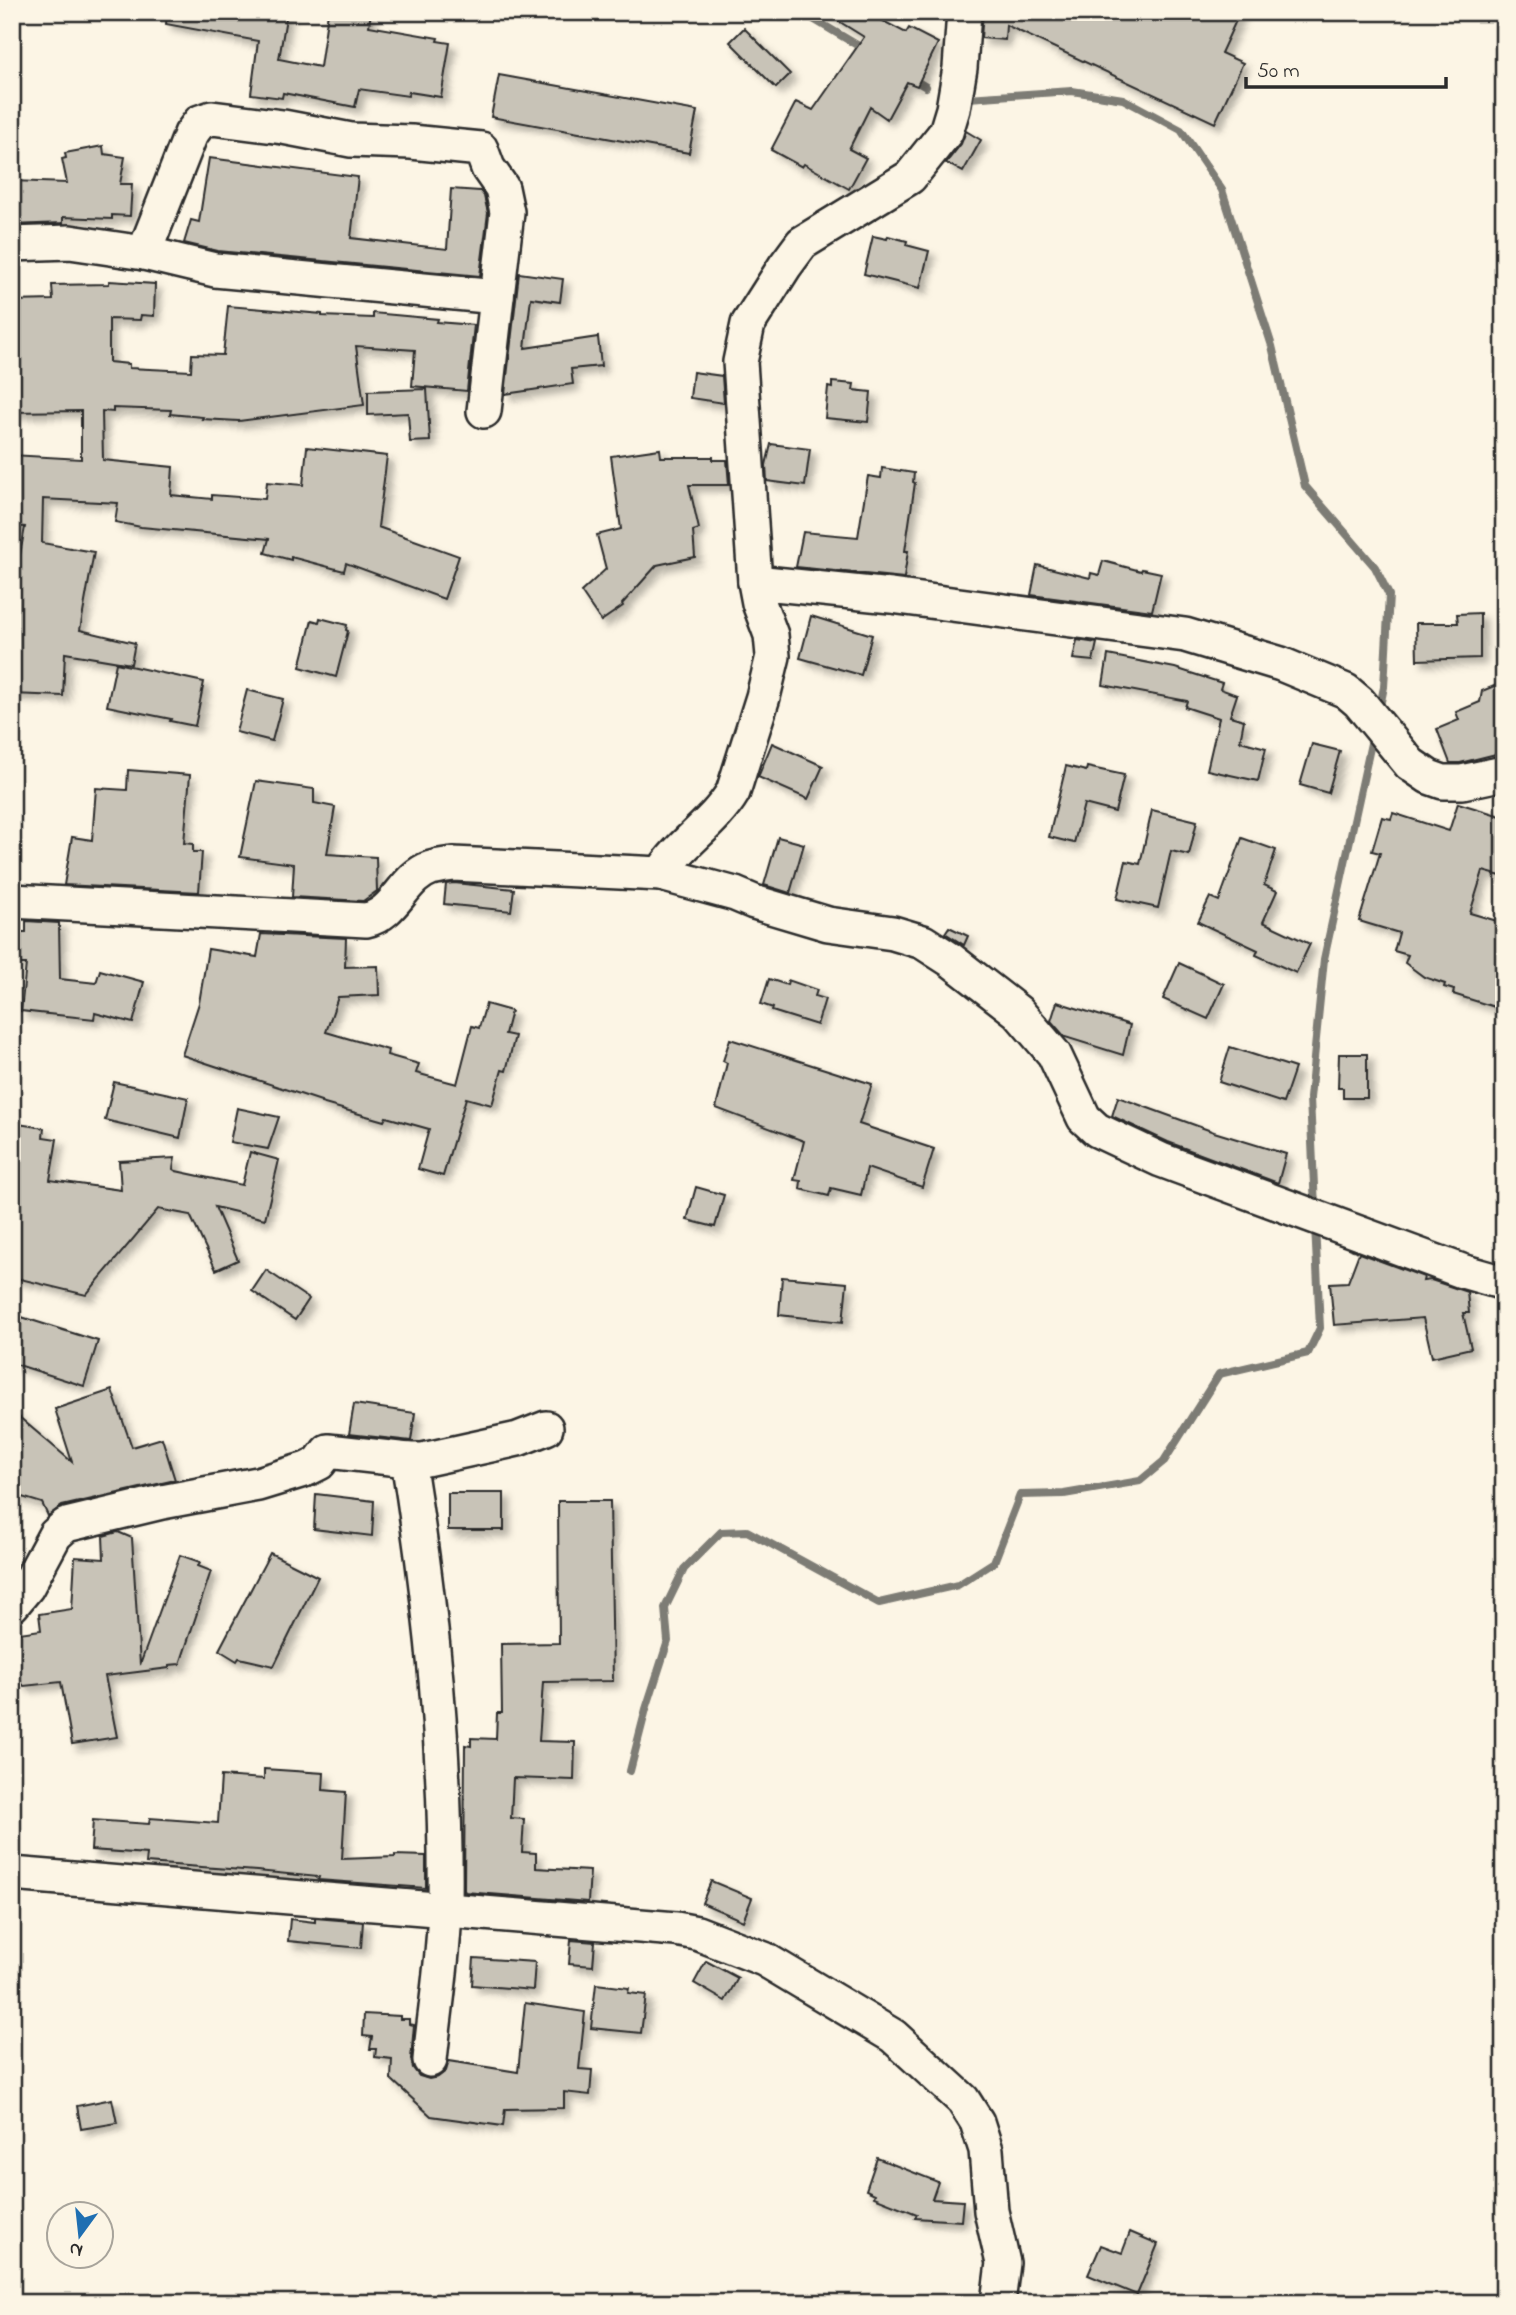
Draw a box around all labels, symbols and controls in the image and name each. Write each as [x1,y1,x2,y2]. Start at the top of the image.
scale bar [1246,46,1446,90]
text: 50 m [1257,57,1300,87]
north arrow [46,2200,116,2270]
text: N [66,2234,86,2264]

